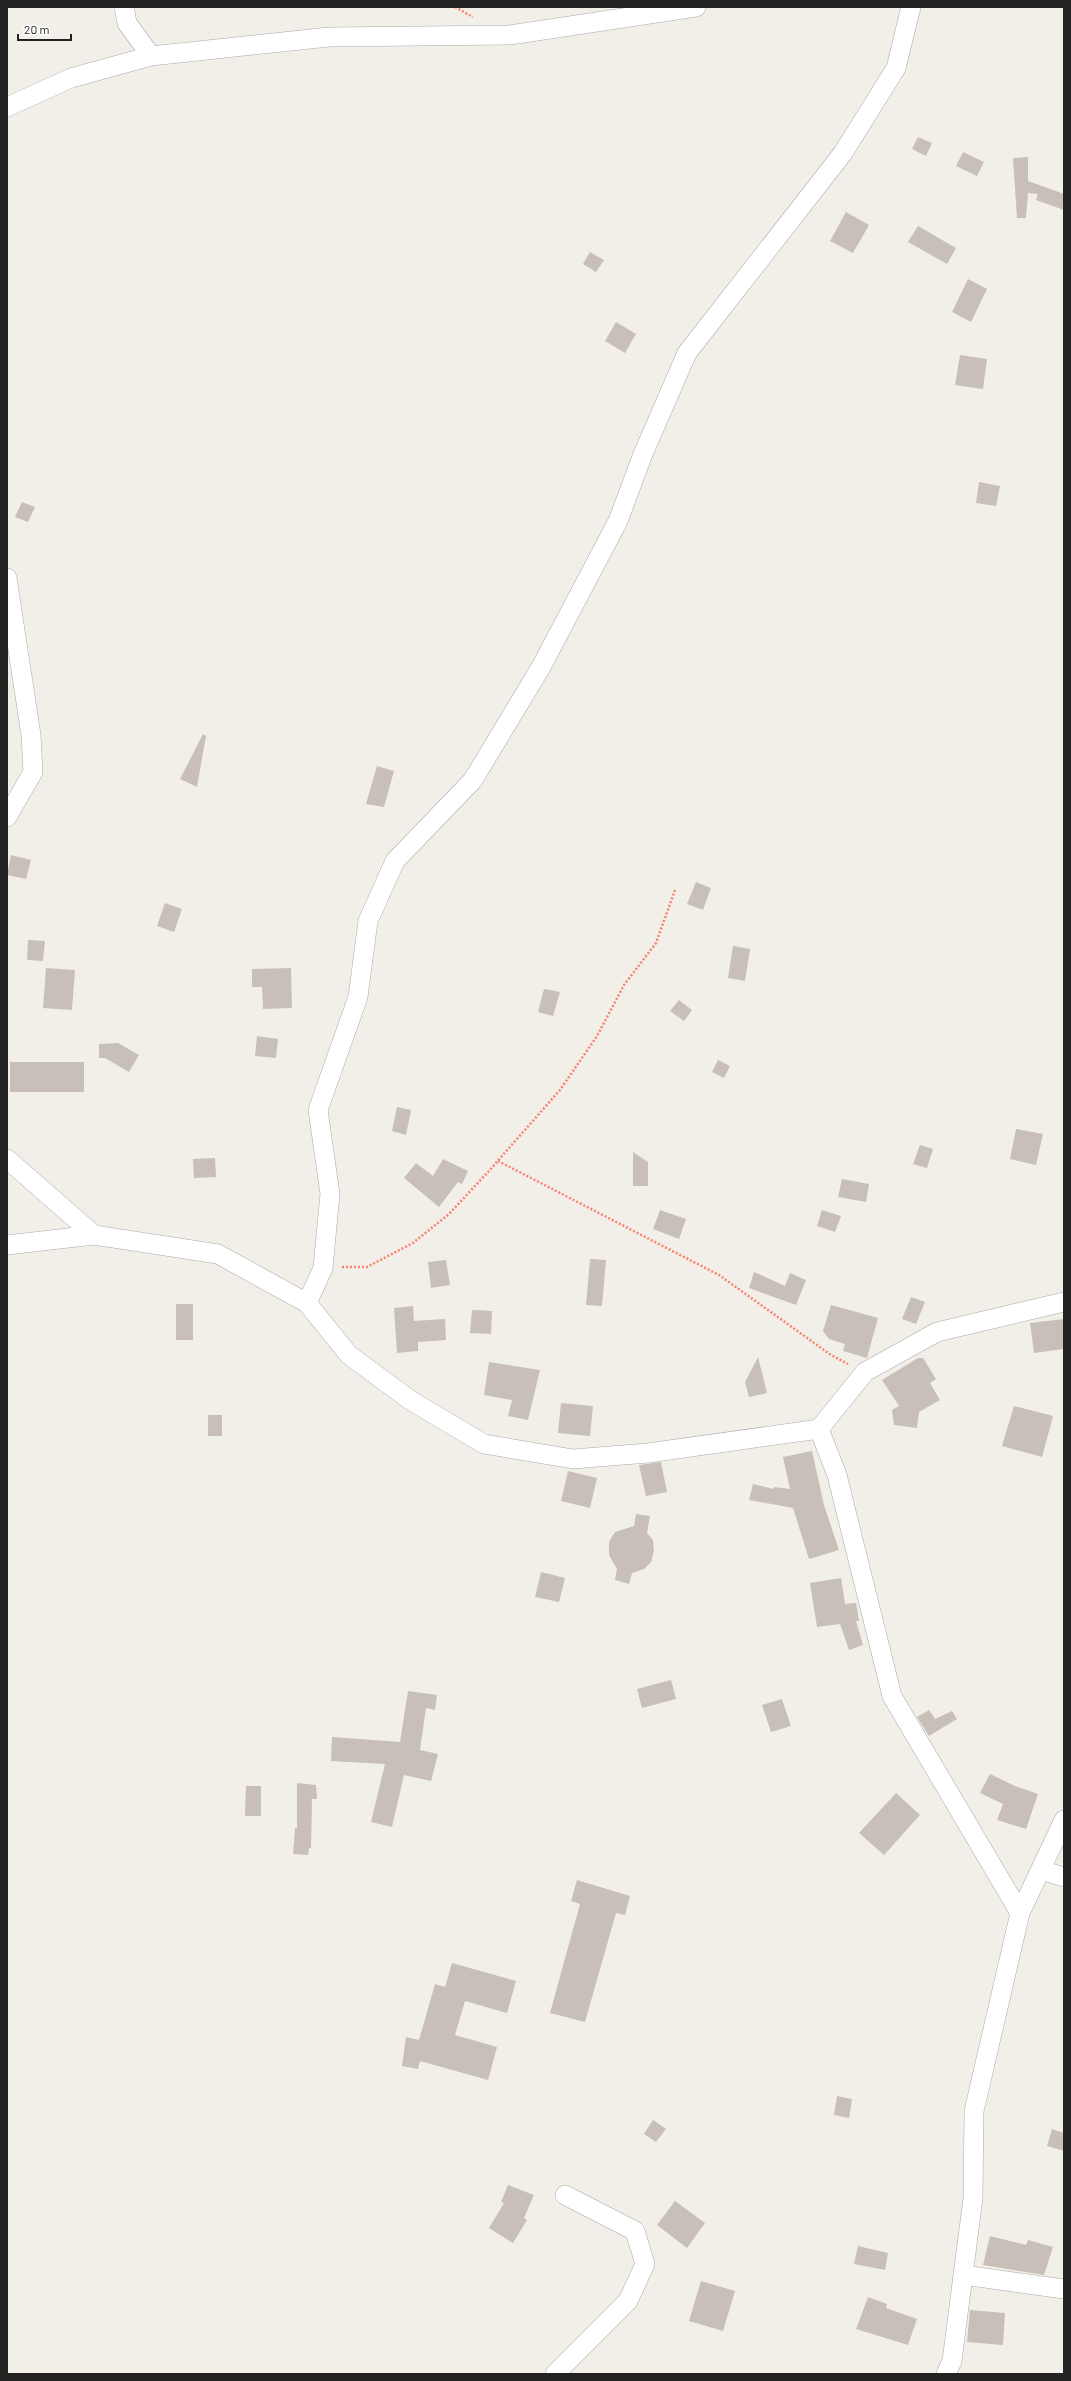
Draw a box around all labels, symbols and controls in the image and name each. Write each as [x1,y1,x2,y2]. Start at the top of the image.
scale bar [18,16,71,42]
text: 20 m [24,22,50,36]

